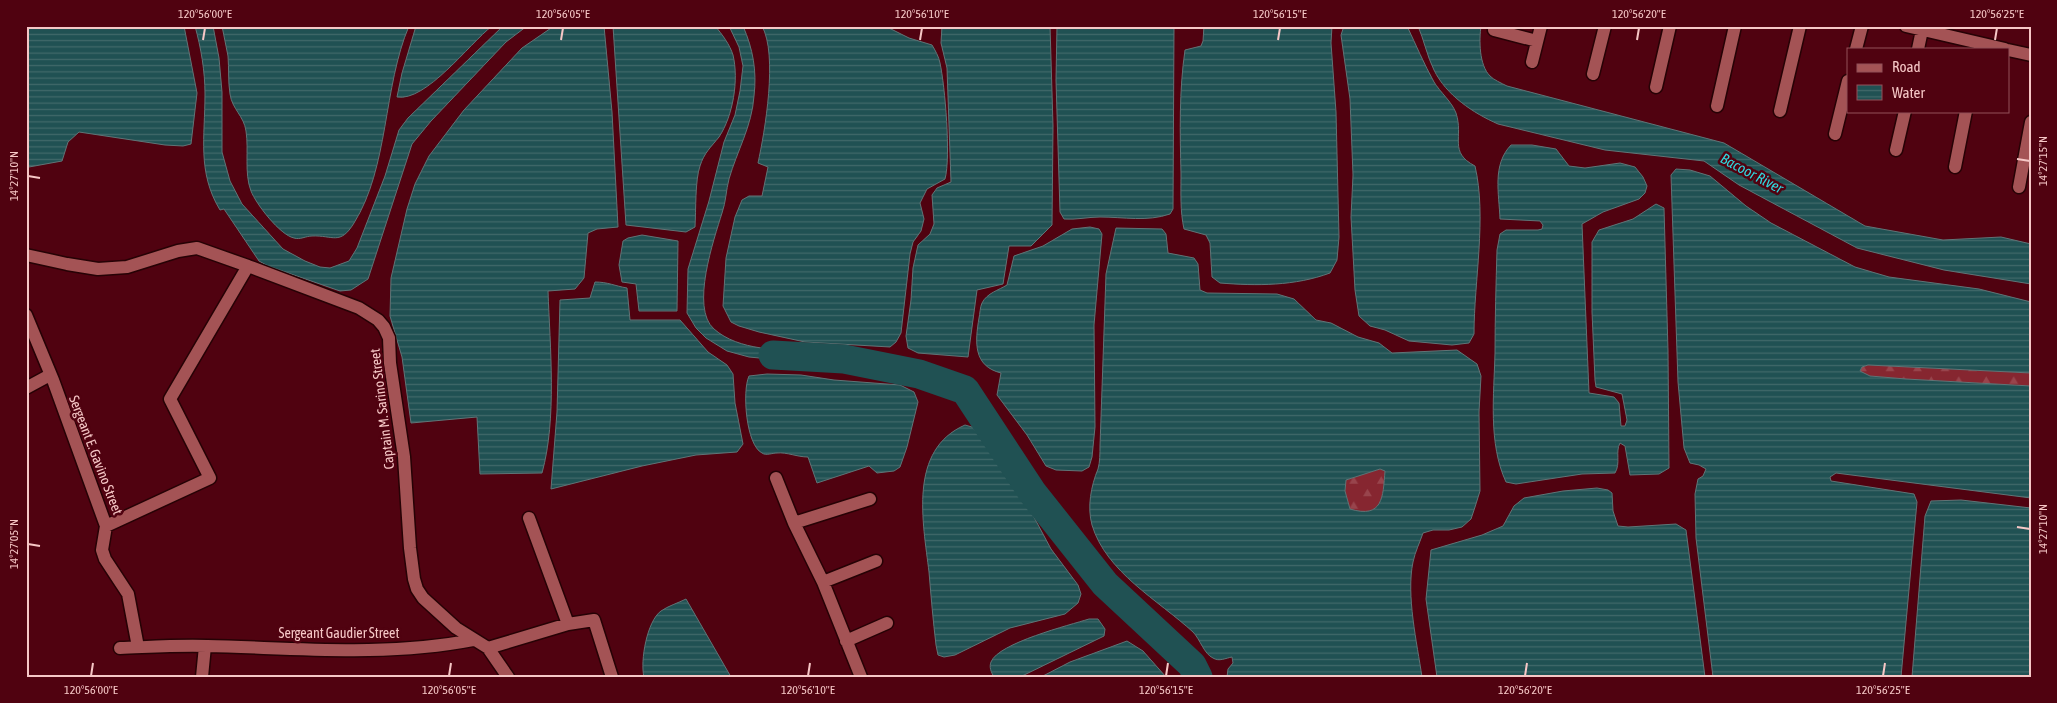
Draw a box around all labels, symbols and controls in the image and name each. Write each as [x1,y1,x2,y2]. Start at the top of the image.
text: 120°56'00"E [178,7,232,21]
text: 120°56'05"E [536,7,590,21]
text: 120°56'10"E [895,7,949,21]
text: 120°56'15"E [1253,7,1307,21]
text: 120°56'20"E [1612,7,1666,21]
text: 120°56'25"E [1970,7,2024,21]
legend [1847,48,2010,112]
text: Road [1892,58,1921,75]
text: Water [1892,84,1925,101]
text: 14°27'15"N [2036,136,2050,186]
water label: Bacoor River [1718,149,1787,197]
text: 14°27'10"N [7,151,21,201]
street label: Captain M. Sarino Street [367,348,397,470]
street label: Sergeant E. Gavino Street [66,393,126,517]
text: 14°27'10"N [2036,504,2050,554]
text: 14°27'05"N [7,519,21,569]
street label: Sergeant Gaudier Street [279,625,399,641]
text: 120°56'00"E [64,683,118,697]
text: 120°56'05"E [422,683,476,697]
text: 120°56'10"E [781,683,835,697]
text: 120°56'15"E [1139,683,1193,697]
text: 120°56'20"E [1498,683,1552,697]
text: 120°56'25"E [1856,683,1910,697]

